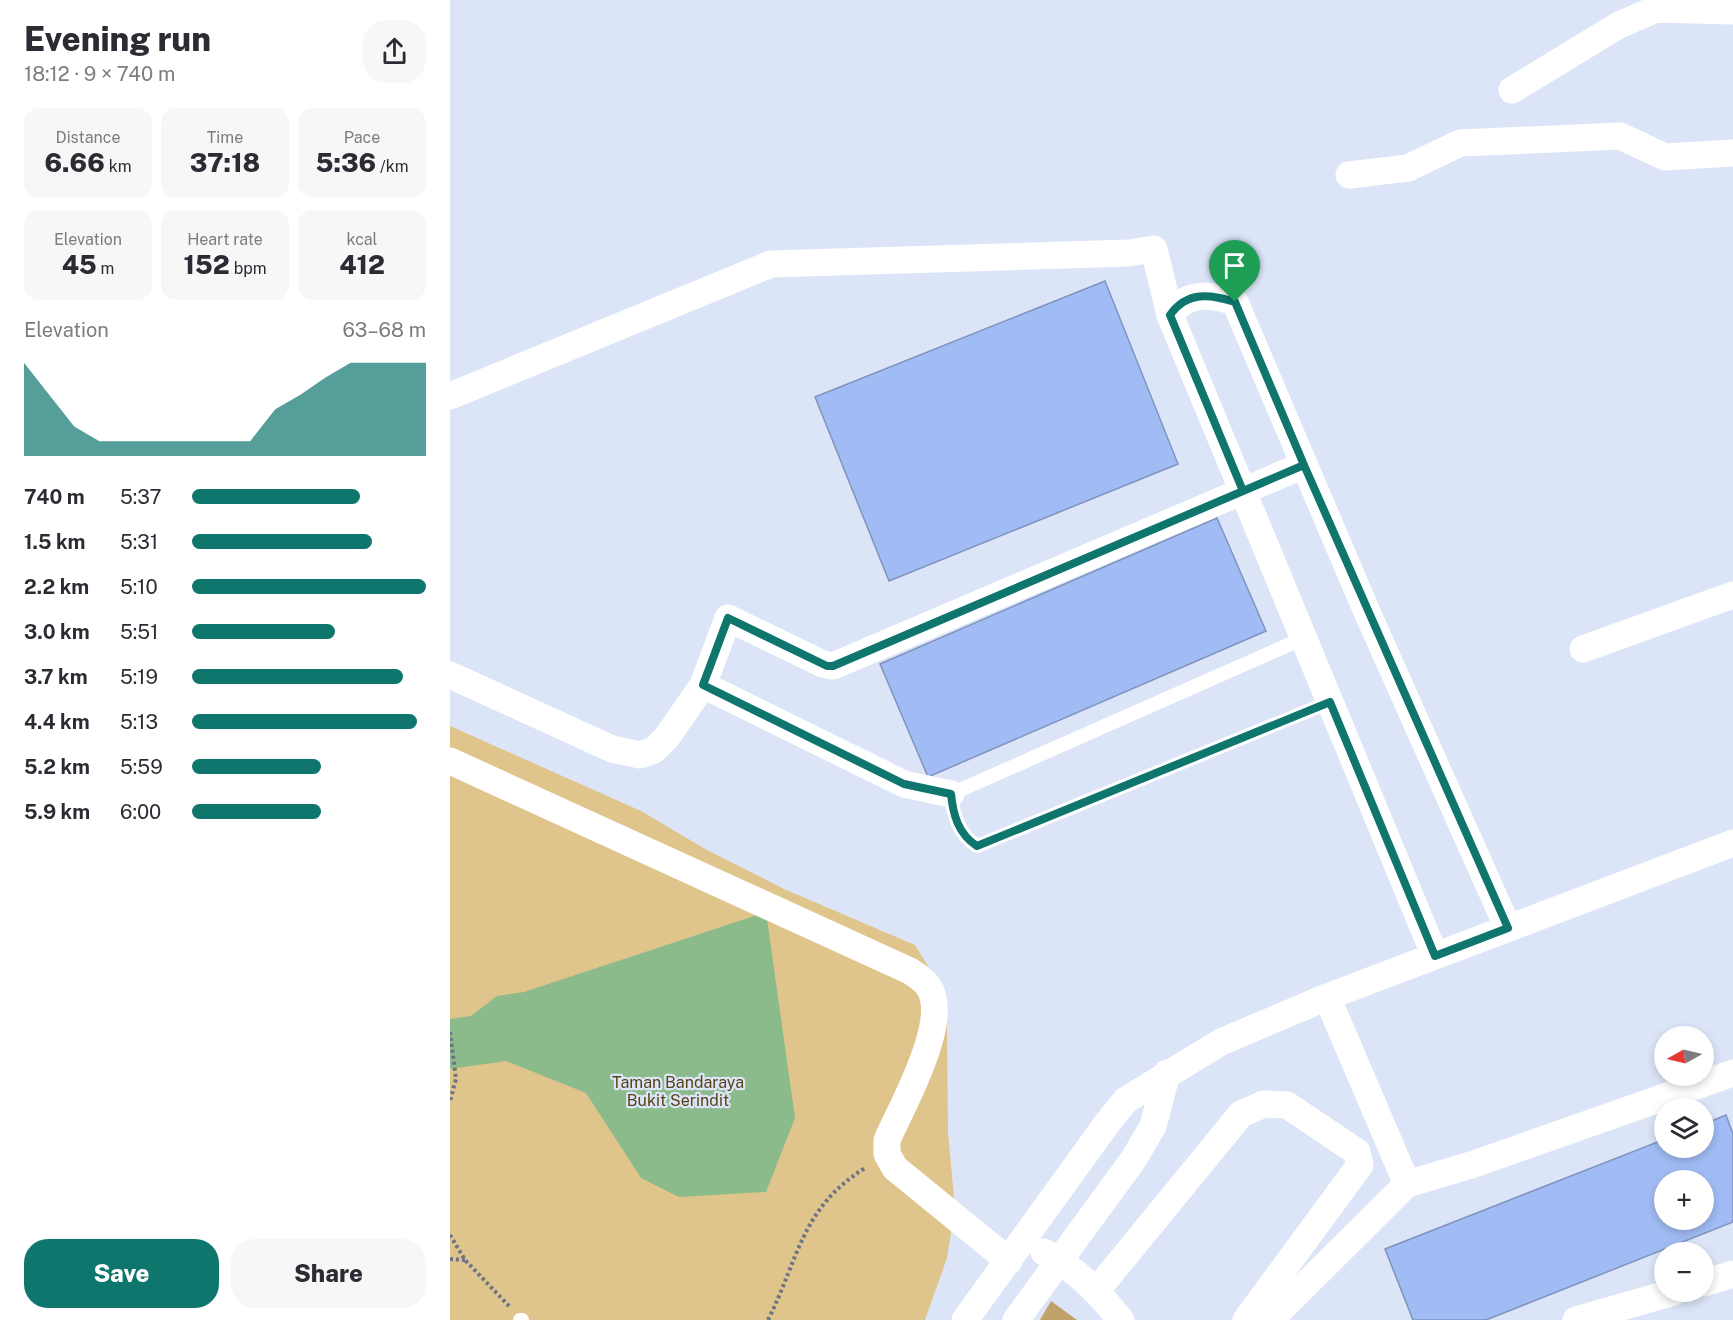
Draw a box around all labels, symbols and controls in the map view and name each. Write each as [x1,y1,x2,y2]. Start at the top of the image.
text: Evening run [24,20,211,58]
button: share [363,20,426,83]
text: 18:12 · 9 × 740 m [24,62,175,86]
text: Distance [56,128,120,147]
text: Time [207,128,243,147]
text: Pace [344,128,380,147]
text: 6.66 [44,147,105,178]
text: 37:18 [190,147,260,178]
text: 5:36 [315,147,376,178]
text: km [105,157,132,176]
text: /km [376,157,409,176]
text: Elevation [54,230,122,249]
text: Heart rate [187,230,263,249]
text: kcal [347,230,377,249]
pin [1209,240,1260,302]
text: 45 [62,249,97,280]
text: 152 [183,249,230,280]
text: 412 [339,249,385,280]
icon: arrive [1218,249,1251,282]
text: m [97,259,114,278]
text: bpm [230,259,267,278]
text: Elevation [24,318,109,342]
text: 63–68 m [343,318,426,342]
text: 740 m [24,485,85,509]
text: 5:37 [120,485,162,509]
text: 1.5 km [24,530,85,554]
text: 5:31 [120,530,158,554]
text: 2.2 km [24,575,89,599]
text: 5:10 [120,575,158,599]
text: 3.0 km [24,620,90,644]
text: 5:51 [120,620,158,644]
text: 3.7 km [24,665,88,689]
text: 5:19 [120,665,158,689]
text: 4.4 km [24,710,90,734]
text: 5:13 [120,710,158,734]
text: 5.2 km [24,755,90,779]
text: 5:59 [120,755,163,779]
text: 5.9 km [24,800,90,824]
text: 6:00 [120,800,161,824]
north arrow [1654,1026,1714,1086]
map controls [1654,1026,1714,1302]
park label: Taman Bandaraya Bukit Serindit [612,1073,744,1110]
button: layers [1654,1098,1714,1158]
button: + [1654,1170,1714,1230]
button: Save [24,1239,219,1308]
button: Share [231,1239,426,1308]
button: − [1654,1242,1714,1302]

